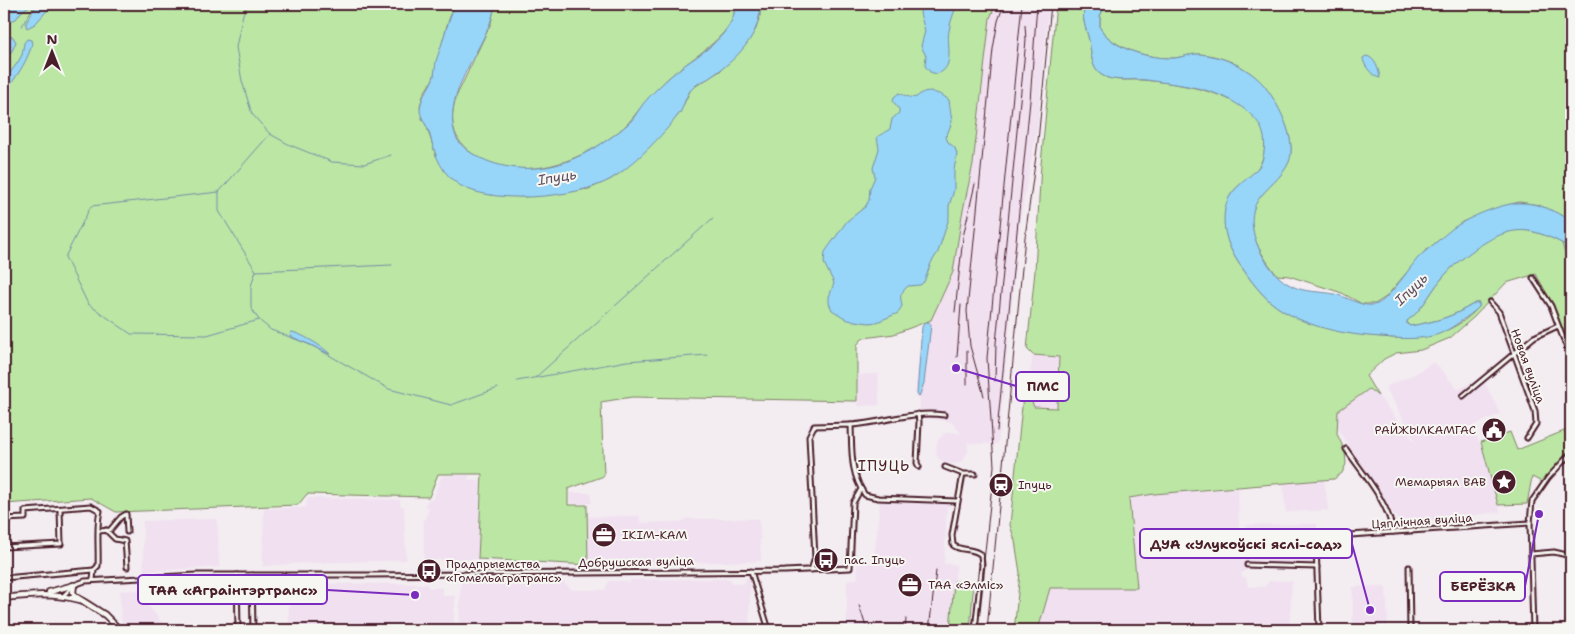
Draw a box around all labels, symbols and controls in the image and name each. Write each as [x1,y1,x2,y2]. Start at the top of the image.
north arrow [28,28,78,78]
text: N [46,30,58,48]
water label: Іпуць [535,165,578,189]
water label: Іпуць [1390,269,1431,310]
street label: Новая вуліца [1507,326,1549,406]
callout: ПМС [1016,372,1069,401]
text: ПМС [1027,377,1059,395]
public building icon: РАЙЖЫЛКАМГАС [1481,417,1507,443]
place label: РАЙЖЫЛКАМГАС [1374,422,1476,438]
district label: ІПУЦЬ [858,456,910,476]
place icon: Мемарыял ВАВ [1491,469,1517,495]
station icon: Іпуць [988,472,1014,498]
place label: Мемарыял ВАВ [1395,474,1486,490]
place label: Іпуць [1018,477,1052,493]
street label: Цяплічная вуліца [1371,509,1474,533]
office icon: ІКІМ-КАМ [591,522,617,548]
place label: ІКІМ-КАМ [622,527,688,543]
callout: ДУА «Улукоўскі яслі-сад» [1140,529,1352,558]
text: ДУА «Улукоўскі яслі-сад» [1150,535,1343,553]
bus stop icon: пас. Іпуць [813,547,839,573]
place label: пас. Іпуць [844,552,905,568]
street label: Добрушская вуліца [578,553,695,571]
place label: Прадпрыемства «Гомельагратранс» [446,556,562,586]
bus stop icon: Прадпрыемства «Гомельагратранс» [416,558,442,584]
office icon: ТАА «Элміс» [897,572,923,598]
callout: БЕРЁЗКА [1440,572,1525,601]
callout: ТАА «Аграінтэртранс» [138,575,327,604]
place label: ТАА «Элміс» [928,577,1004,593]
text: БЕРЁЗКА [1450,577,1516,595]
text: ТАА «Аграінтэртранс» [148,581,318,599]

